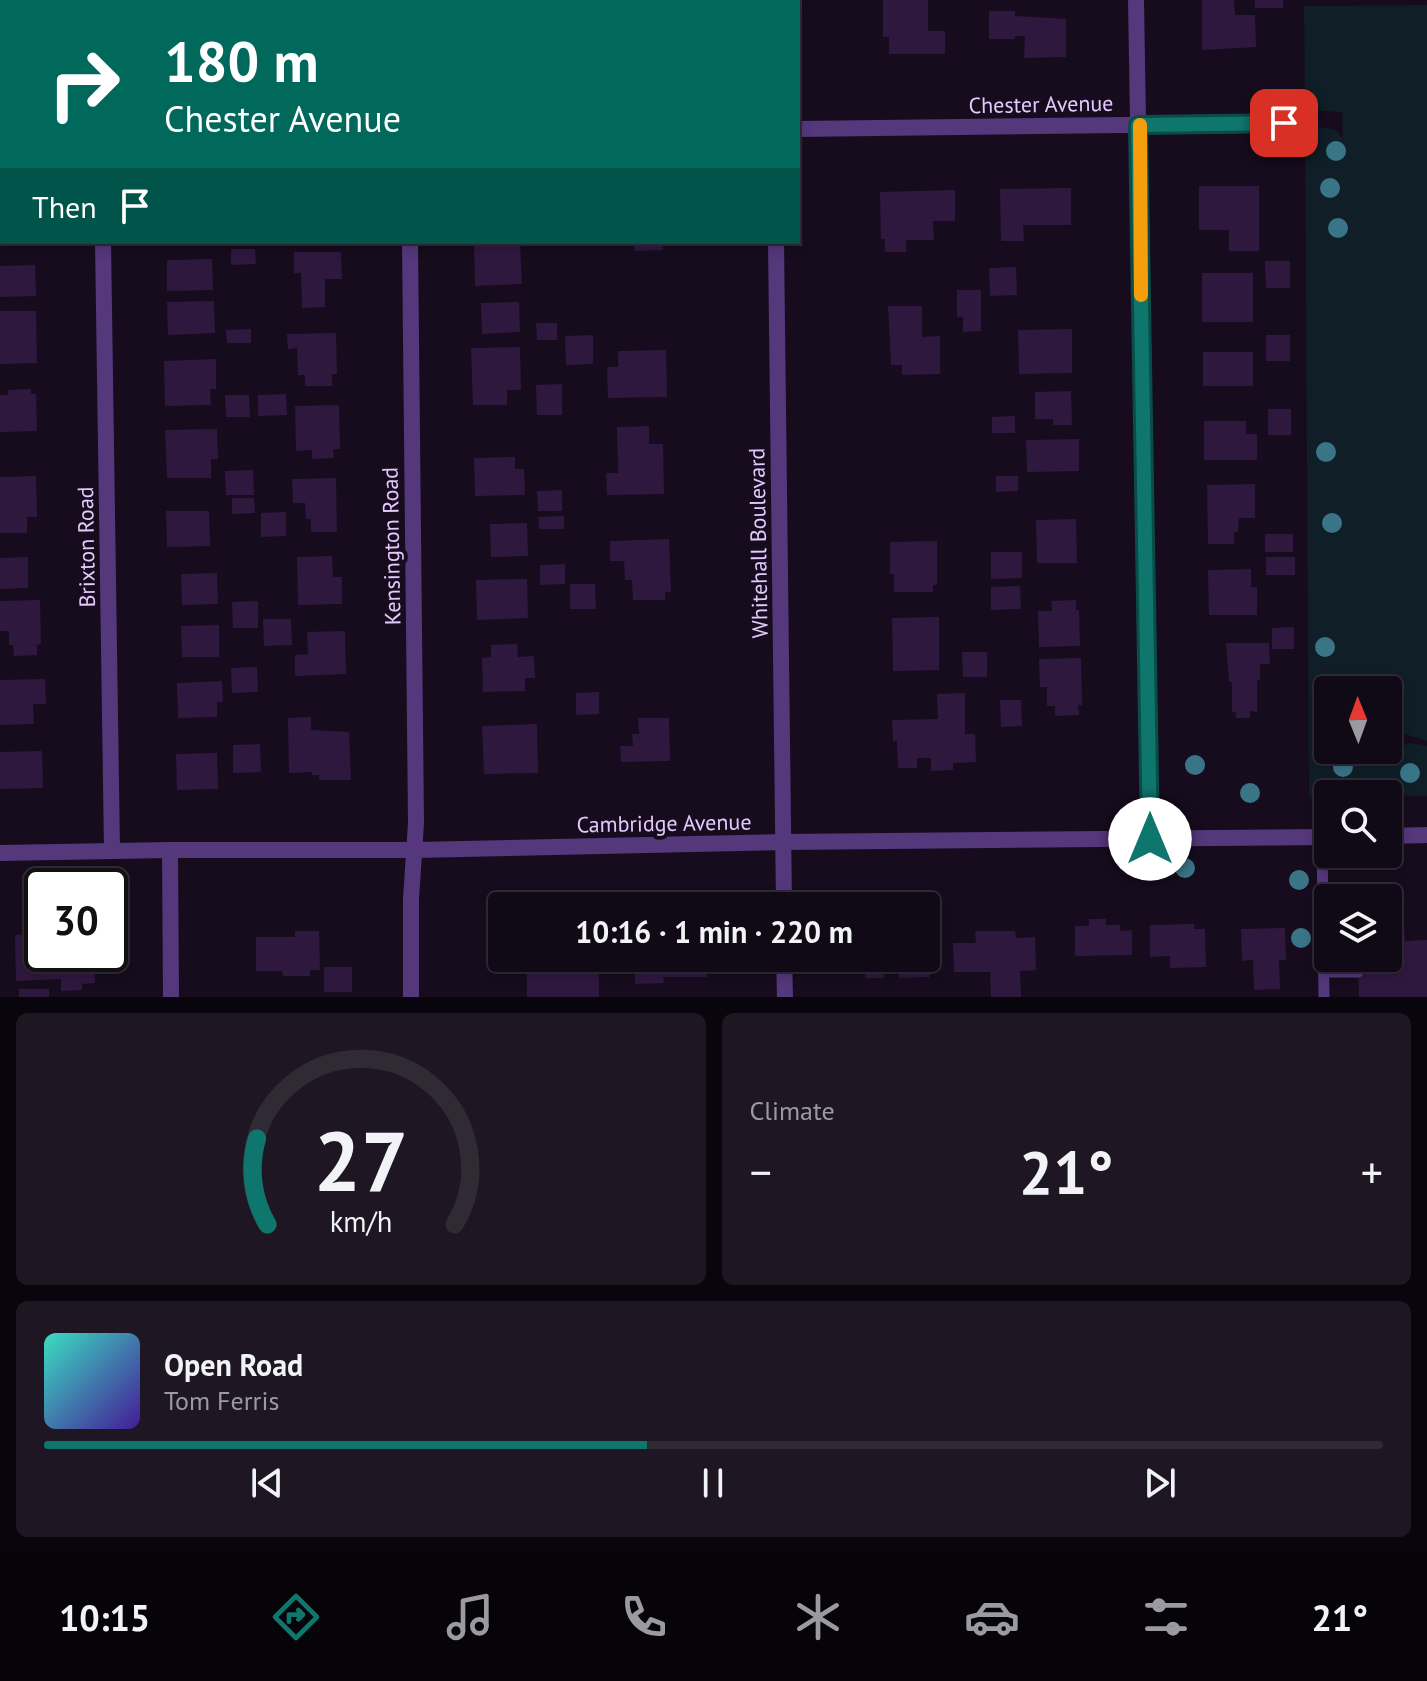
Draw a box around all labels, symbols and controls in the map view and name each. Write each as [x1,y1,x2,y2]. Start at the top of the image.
text: 180 m [164,25,319,97]
icon: right [32,32,136,136]
street label: Chester Avenue [968,89,1114,119]
pin [1250,89,1318,157]
text: Chester Avenue [164,95,401,142]
icon: arrive [1262,101,1306,145]
icon: arrive [113,184,157,228]
text: Then [32,187,97,226]
street label: Whitehall Boulevard [742,447,774,639]
street label: Kensington Road [376,467,406,625]
street label: Brixton Road [71,486,101,608]
north arrow [1314,676,1402,764]
map controls [1314,676,1402,972]
button: search [1314,780,1402,868]
position arrow [1108,797,1192,881]
street label: Cambridge Avenue [576,807,752,839]
speed limit sign: 30 [24,868,128,972]
button: layers [1314,884,1402,972]
text: 10:16 · 1 min · 220 m [575,912,853,951]
text: Climate [750,1094,835,1127]
text: 27 [314,1106,408,1214]
text: 21° [1019,1133,1113,1211]
text: − [750,1143,772,1200]
text: + [1361,1143,1383,1200]
text: km/h [329,1203,392,1240]
text: Open Road [164,1345,303,1384]
text: Tom Ferris [164,1384,279,1417]
icon: previous [245,1461,289,1505]
icon: pause [691,1461,735,1505]
icon: next [1138,1461,1182,1505]
icon: directions [268,1589,324,1645]
icon: music [442,1589,498,1645]
icon: phone [616,1589,672,1645]
icon: climate [790,1589,846,1645]
icon: car [964,1589,1020,1645]
icon: filters [1138,1589,1194,1645]
text: 10:15 [59,1594,150,1641]
text: 21° [1311,1594,1368,1641]

